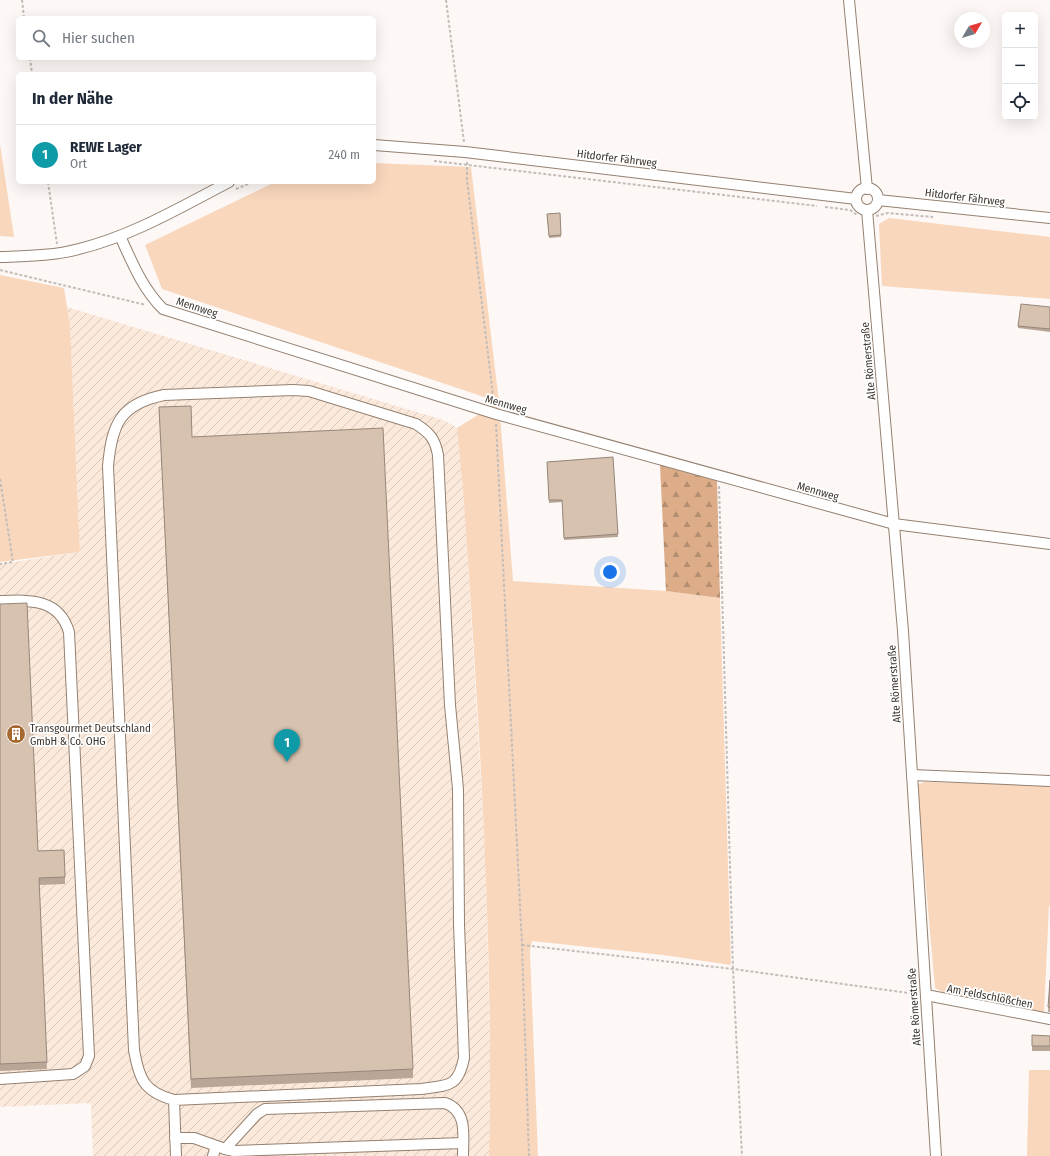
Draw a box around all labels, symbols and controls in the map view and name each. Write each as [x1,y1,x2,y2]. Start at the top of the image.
north arrow [954,12,990,48]
map controls [1002,12,1038,120]
button: + [1002,12,1038,48]
search box [16,16,376,60]
icon: search [30,27,52,49]
text: Hier suchen [62,29,135,47]
button: − [1002,48,1038,84]
button: locate [1002,84,1038,120]
text: In der Nähe [32,88,113,109]
text: REWE Lager [70,138,142,156]
text: 1 [42,147,48,162]
text: 240 m [328,147,360,162]
street label: Hitdorfer Fährweg [576,147,659,170]
text: Ort [70,156,87,171]
street label: Hitdorfer Fährweg [924,186,1007,209]
street label: Mennweg [175,295,220,321]
street label: Alte Römerstraße [859,322,878,400]
street label: Mennweg [484,392,529,417]
street label: Mennweg [796,479,841,504]
your location [600,562,620,582]
street label: Alte Römerstraße [885,645,904,723]
place label: Transgourmet Deutschland GmbH & Co. OHG [30,722,151,748]
building icon: Transgourmet Deutschland GmbH & Co. OHG [5,723,27,745]
pin: 1 [274,729,300,762]
street label: Alte Römerstraße [905,968,924,1046]
street label: Am Feldschlößchen [946,982,1034,1011]

